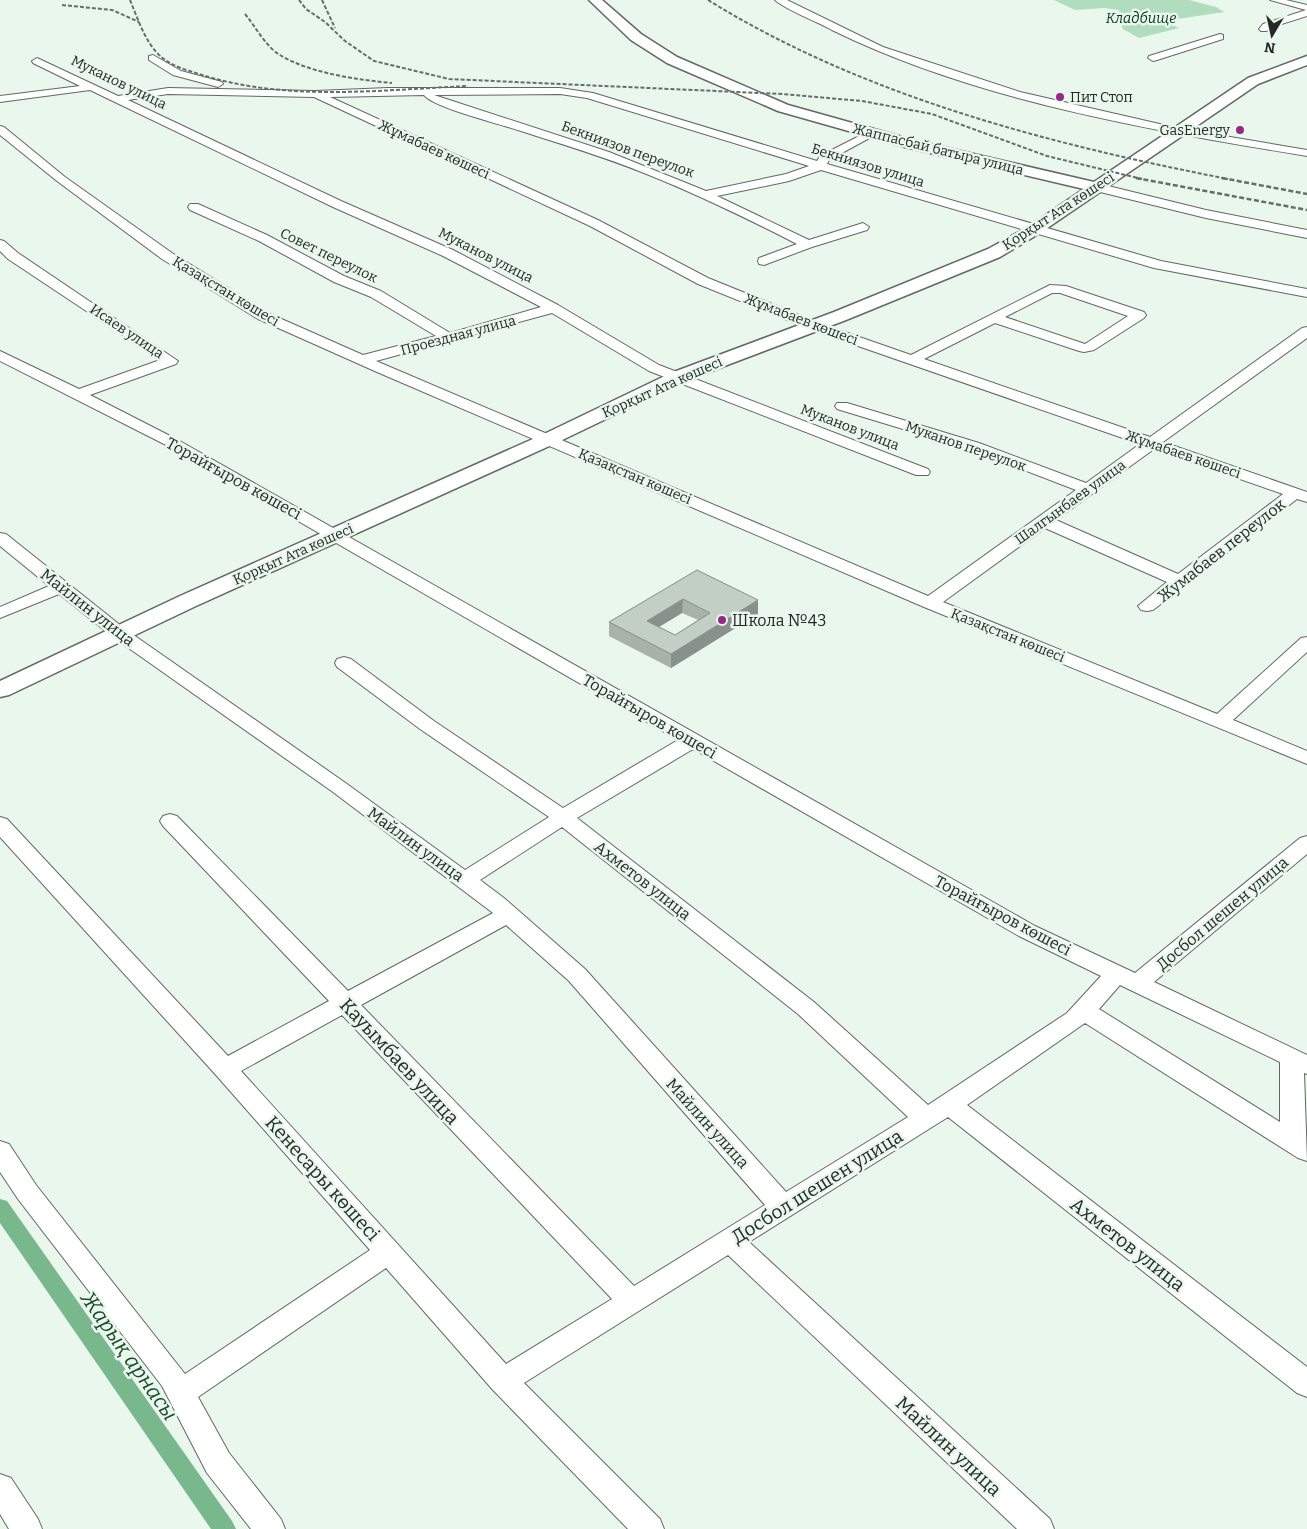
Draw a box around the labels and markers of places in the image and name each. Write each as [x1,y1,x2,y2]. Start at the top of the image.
place label: Пит Стоп [1070,89,1133,106]
marker: Пит Стоп [1054,91,1066,103]
place label: GasEnergy [1159,122,1231,139]
marker: GasEnergy [1234,124,1246,136]
place label: Школа №43 [732,611,826,630]
marker: Школа №43 [716,614,728,626]

